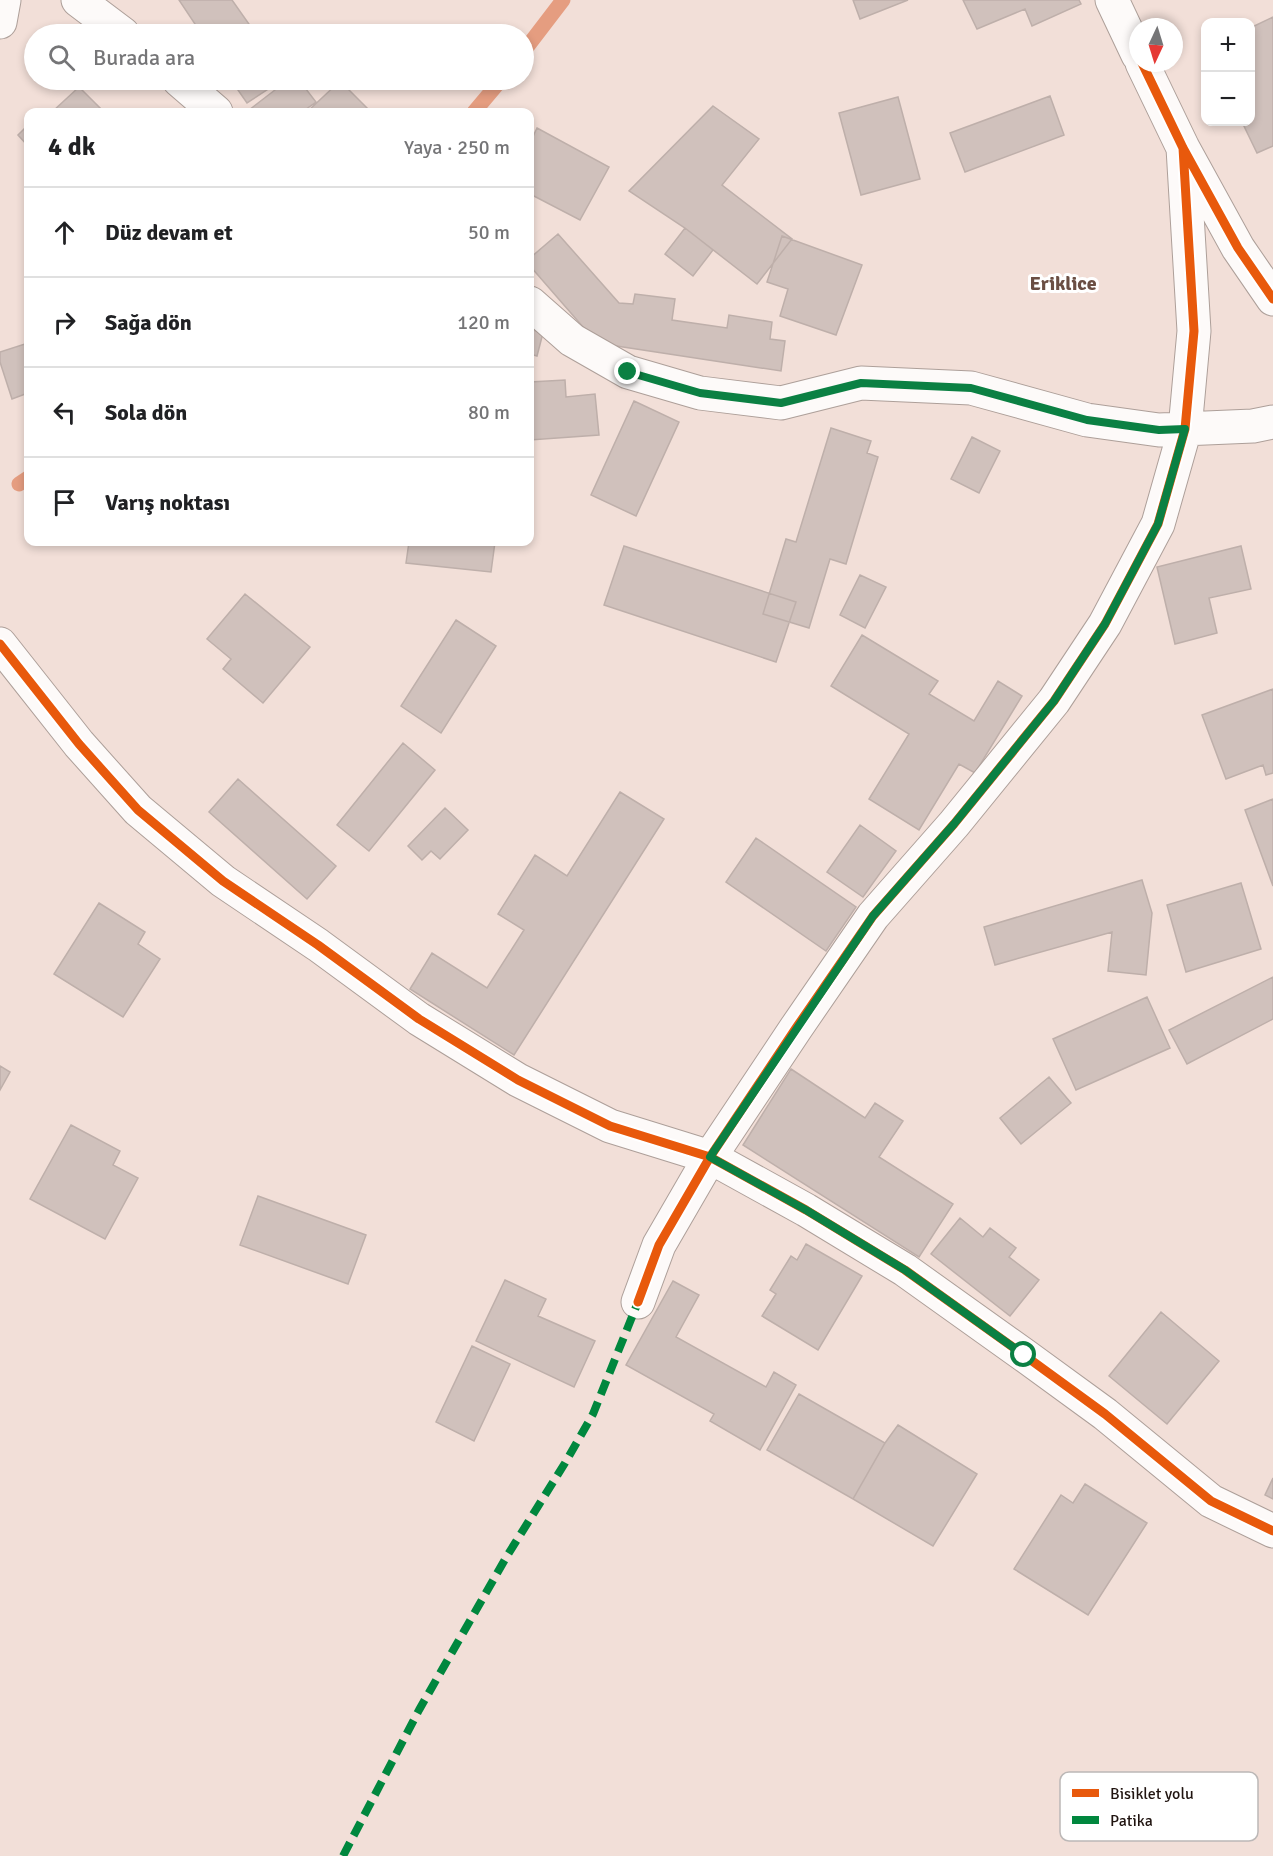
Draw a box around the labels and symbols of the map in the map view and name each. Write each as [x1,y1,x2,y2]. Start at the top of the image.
north arrow [1129,18,1183,72]
district label: Eriklice [1029,271,1097,296]
route end [614,358,640,384]
route start [1010,1341,1036,1367]
legend [1060,1772,1258,1841]
text: Bisiklet yolu [1110,1784,1194,1804]
text: Patika [1110,1811,1153,1831]

